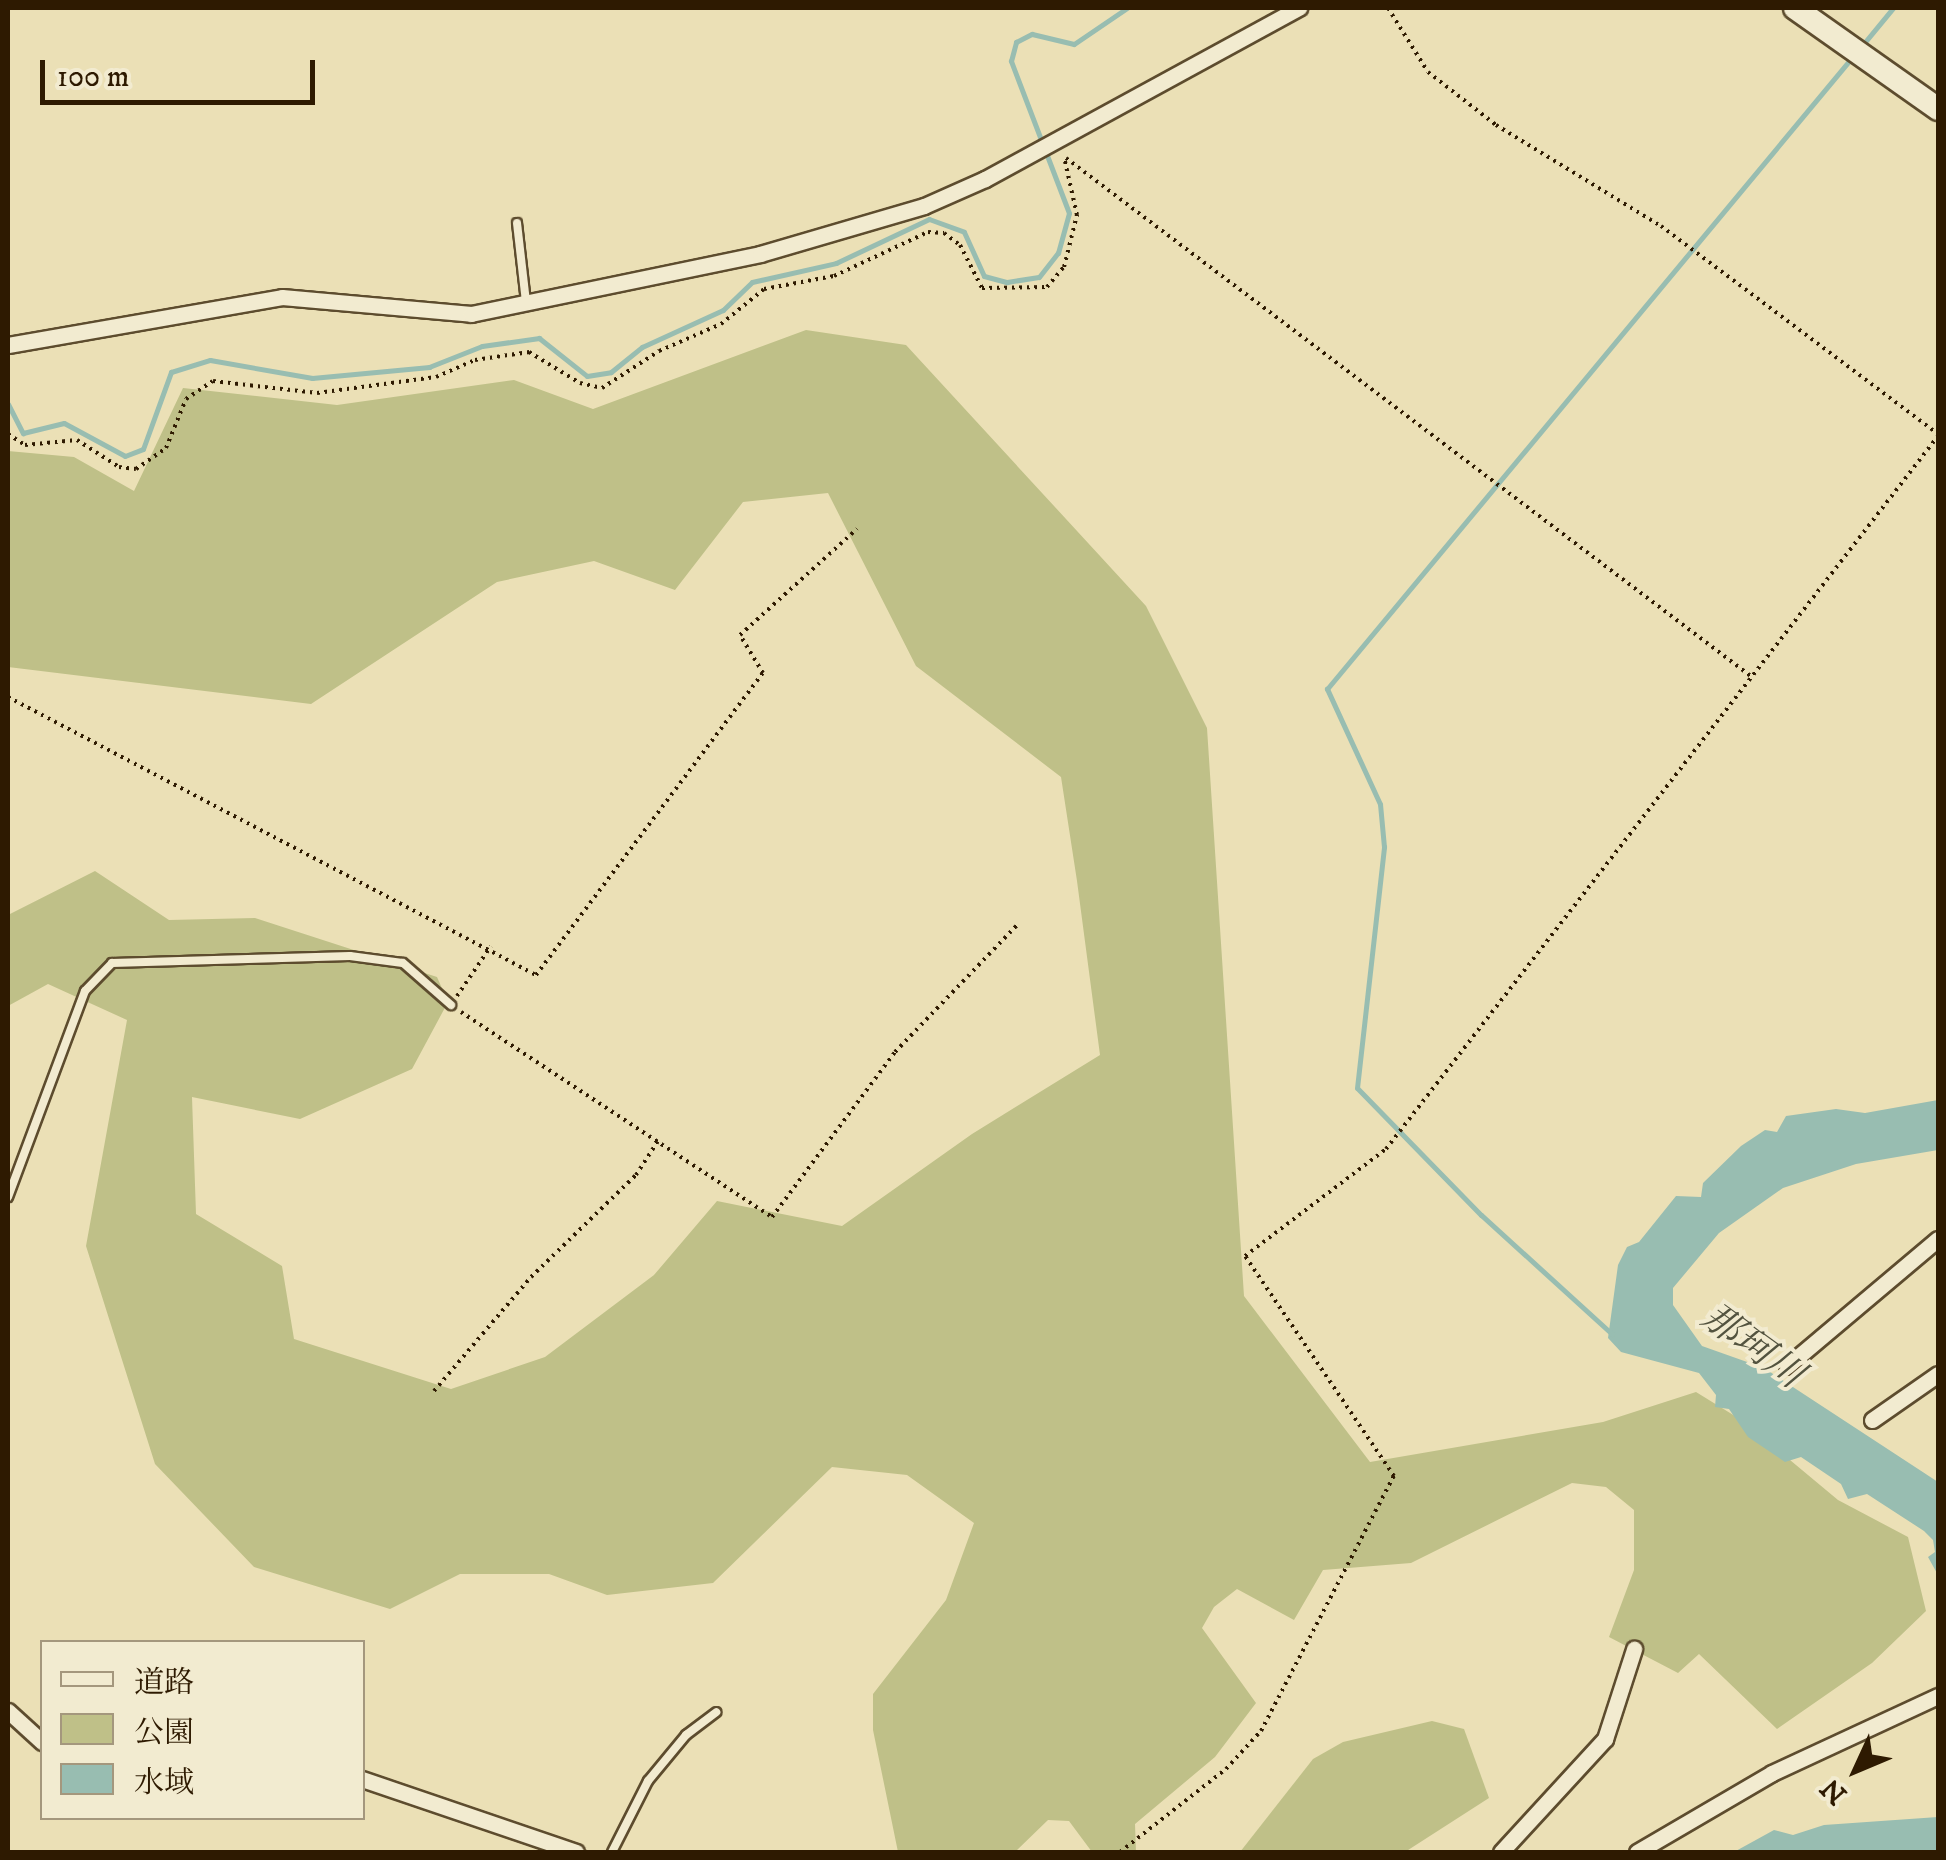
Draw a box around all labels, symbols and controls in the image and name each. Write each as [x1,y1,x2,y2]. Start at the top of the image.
scale bar [45,40,320,102]
text: 100 m [57,59,129,96]
water label: 那珂川 [1692,1295,1812,1399]
legend [40,1640,365,1820]
text: 道路 [134,1665,194,1702]
text: 公園 [134,1715,194,1752]
north arrow [1806,1720,1906,1820]
text: 水域 [134,1765,194,1802]
text: N [1813,1771,1855,1812]

